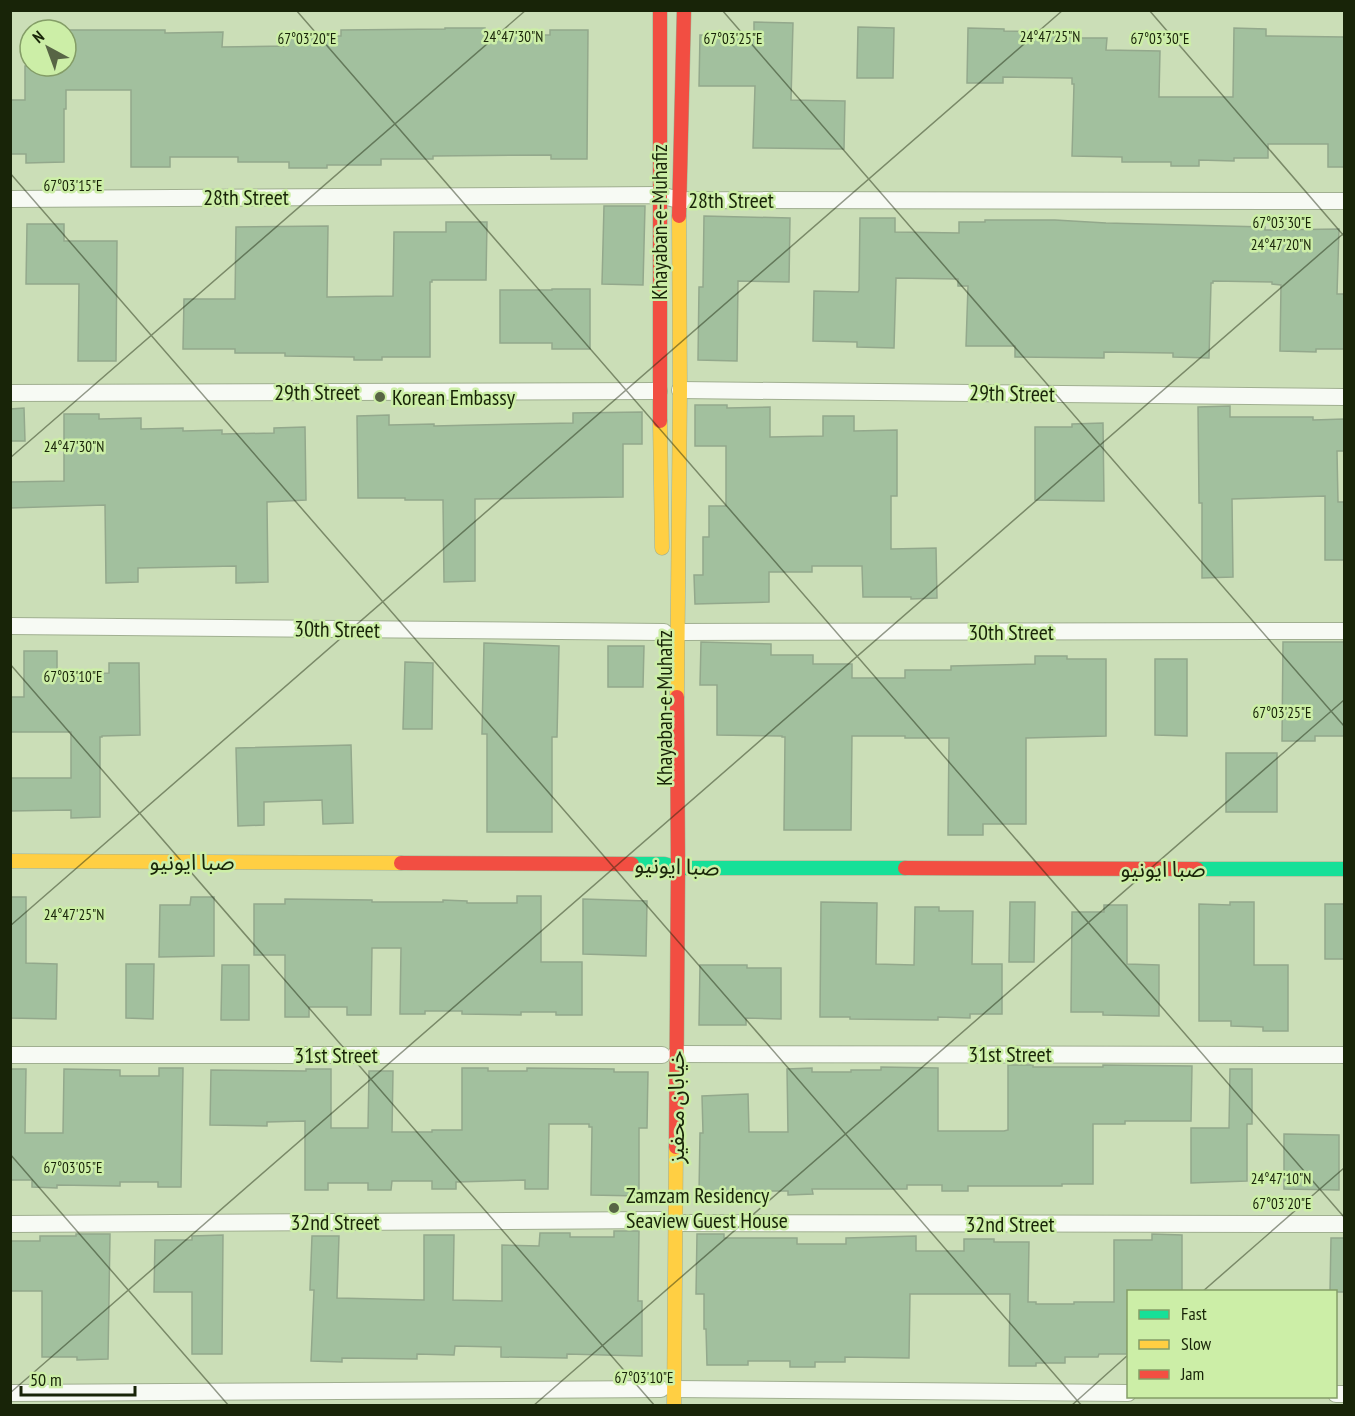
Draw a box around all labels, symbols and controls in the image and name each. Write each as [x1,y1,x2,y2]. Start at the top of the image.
north arrow [18,18,78,78]
text: N [28,26,48,47]
text: 24°47'30"N [483,27,543,46]
text: 24°47'25"N [1020,27,1080,46]
text: 67°03'20"E [277,29,337,48]
text: 67°03'25"E [703,29,763,48]
text: 67°03'30"E [1130,29,1190,48]
street label: Khayaban-e-Muhafiz [645,144,673,300]
text: 67°03'15"E [43,176,103,195]
street label: 28th Street [203,183,289,211]
street label: 28th Street [688,186,774,214]
text: 67°03'30"E [1252,213,1312,232]
text: 24°47'20"N [1251,235,1311,254]
street label: 29th Street [274,378,360,406]
street label: 29th Street [969,378,1055,408]
place label: Korean Embassy [392,383,516,411]
marker: Korean Embassy [373,390,387,404]
text: 24°47'30"N [44,437,104,456]
street label: 30th Street [294,614,380,644]
street label: 30th Street [968,618,1054,646]
street label: Khayaban-e-Muhafiz [650,630,678,786]
text: 67°03'10"E [43,667,103,686]
text: 67°03'25"E [1252,703,1312,722]
street label: صبا ایونیو [149,848,235,876]
street label: صبا ایونیو [634,851,720,881]
street label: صبا ایونیو [1120,855,1206,883]
text: 24°47'25"N [44,905,104,924]
street label: 31st Street [968,1040,1052,1068]
street label: 31st Street [294,1041,378,1069]
street label: خیابان محفیز [662,1050,690,1165]
text: 67°03'05"E [43,1158,103,1177]
text: 24°47'10"N [1251,1169,1311,1188]
place label: Zamzam Residency Seaview Guest House [626,1181,788,1234]
text: 67°03'20"E [1252,1194,1312,1213]
marker: Zamzam Residency Seaview Guest House [607,1201,621,1215]
street label: 32nd Street [290,1208,380,1236]
street label: 32nd Street [965,1210,1055,1238]
legend [1127,1290,1337,1398]
text: Fast [1181,1302,1207,1325]
text: Slow [1181,1332,1212,1355]
scale bar [21,1359,135,1397]
text: Jam [1180,1362,1204,1385]
text: 50 m [30,1368,62,1391]
text: 67°03'10"E [614,1368,674,1387]

